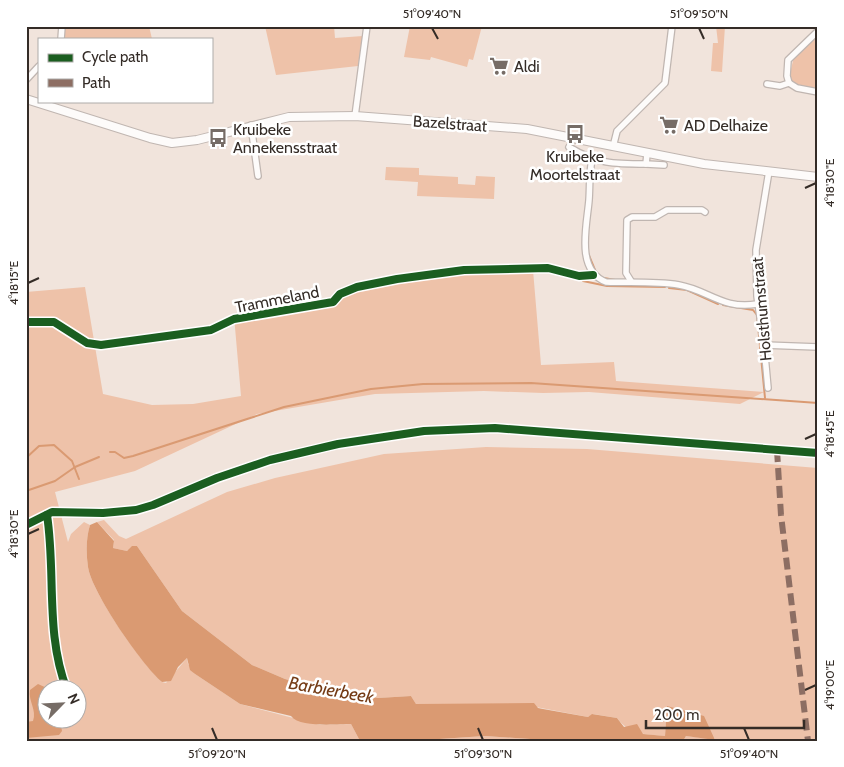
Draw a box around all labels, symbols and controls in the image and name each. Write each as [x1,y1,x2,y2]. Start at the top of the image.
text: 51°09'40"N [403,6,461,21]
text: 51°09'50"N [670,6,728,21]
legend [38,38,212,102]
text: Cycle path [82,48,148,66]
supermarket icon: Aldi [488,55,510,77]
place label: Aldi [514,57,540,76]
text: Path [82,74,111,92]
street label: Bazelstraat [412,111,488,136]
supermarket icon: AD Delhaize [658,114,680,136]
place label: AD Delhaize [684,116,768,135]
place label: Kruibeke Annekensstraat [233,120,338,157]
bus stop icon: Kruibeke Moortelstraat [564,123,586,145]
bus stop icon: Kruibeke Annekensstraat [207,127,229,149]
place label: Kruibeke Moortelstraat [530,147,621,184]
text: 4°18'30"E [822,158,837,207]
street label: Holsthumstraat [747,256,776,362]
text: 4°18'15"E [6,260,21,305]
street label: Trammeland [233,282,321,317]
text: 4°18'45"E [822,410,837,458]
text: 4°18'30"E [6,509,21,558]
text: 4°19'00"E [822,659,837,710]
water label: Barbierbeek [287,672,377,709]
north arrow [38,680,88,730]
text: N [64,691,84,707]
scale bar [646,697,804,729]
text: 200 m [654,706,699,724]
text: 51°09'20"N [188,746,246,761]
text: 51°09'30"N [454,746,512,761]
text: 51°09'40"N [720,746,778,761]

